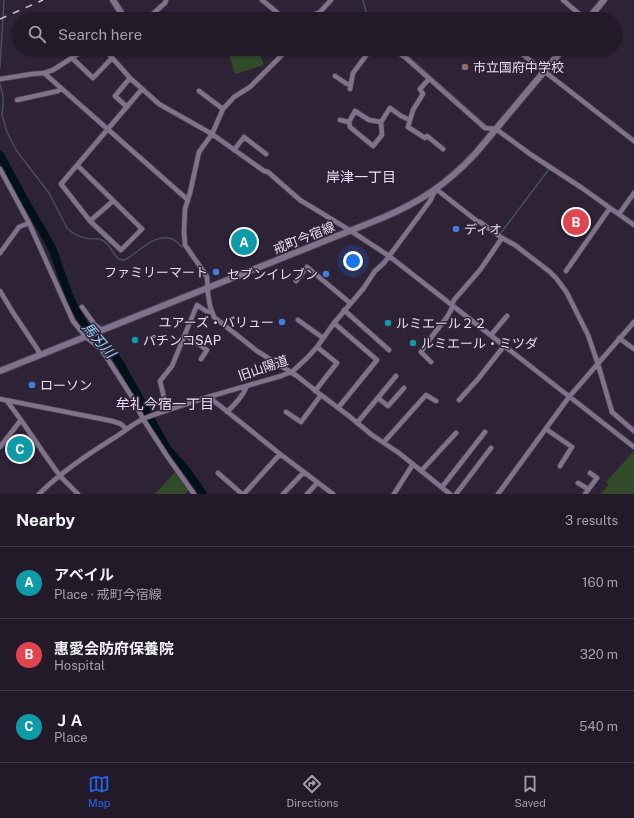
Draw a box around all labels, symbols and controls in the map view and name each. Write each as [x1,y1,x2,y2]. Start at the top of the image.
search box [12,12,622,56]
icon: search [26,23,48,45]
text: Search here [58,26,142,43]
place label: 市立国府中学校 [473,60,564,75]
marker: 市立国府中学校 [460,62,470,72]
district label: 岸津一丁目 [326,169,396,185]
pin: B [563,207,589,237]
street label: 戒町今宿線 [271,219,337,257]
place label: ディオ [464,222,502,237]
marker: ディオ [451,224,461,234]
pin: A [231,227,257,257]
your location [343,251,363,271]
place label: ファミリーマート [104,265,208,280]
marker: ファミリーマート [211,267,221,277]
place label: セブンイレブン [227,267,318,282]
marker: セブンイレブン [321,269,331,279]
place label: ユアーズ・バリュー [158,315,274,330]
place label: ルミエール２２ [396,316,487,331]
marker: ユアーズ・バリュー [277,317,287,327]
marker: ルミエール２２ [383,318,393,328]
water label: 馬刃川 [79,319,120,363]
place label: パチンコSAP [143,333,221,348]
marker: パチンコSAP [130,335,140,345]
place label: ルミエール・ミツダ [421,336,538,351]
marker: ルミエール・ミツダ [408,338,418,348]
street label: 旧山陽道 [236,352,290,384]
place label: ローソン [40,378,92,393]
marker: ローソン [27,380,37,390]
district label: 牟礼今宿一丁目 [116,396,214,412]
pin: C [7,434,33,464]
text: Nearby [16,510,75,530]
text: 3 results [565,513,618,528]
text: アベイル [54,566,114,583]
text: A [24,575,34,590]
text: 160 m [582,575,618,590]
text: Place · 戒町今宿線 [54,587,162,602]
text: 惠愛会防府保養院 [54,640,174,657]
text: B [25,647,33,662]
text: 320 m [580,647,618,662]
text: Hospital [54,658,105,673]
text: ＪＡ [54,712,84,729]
text: C [24,719,34,734]
text: 540 m [579,719,618,734]
text: Place [54,730,88,745]
tab: Map [88,773,110,809]
tab: Directions [287,773,338,809]
tab: Saved [514,773,546,809]

